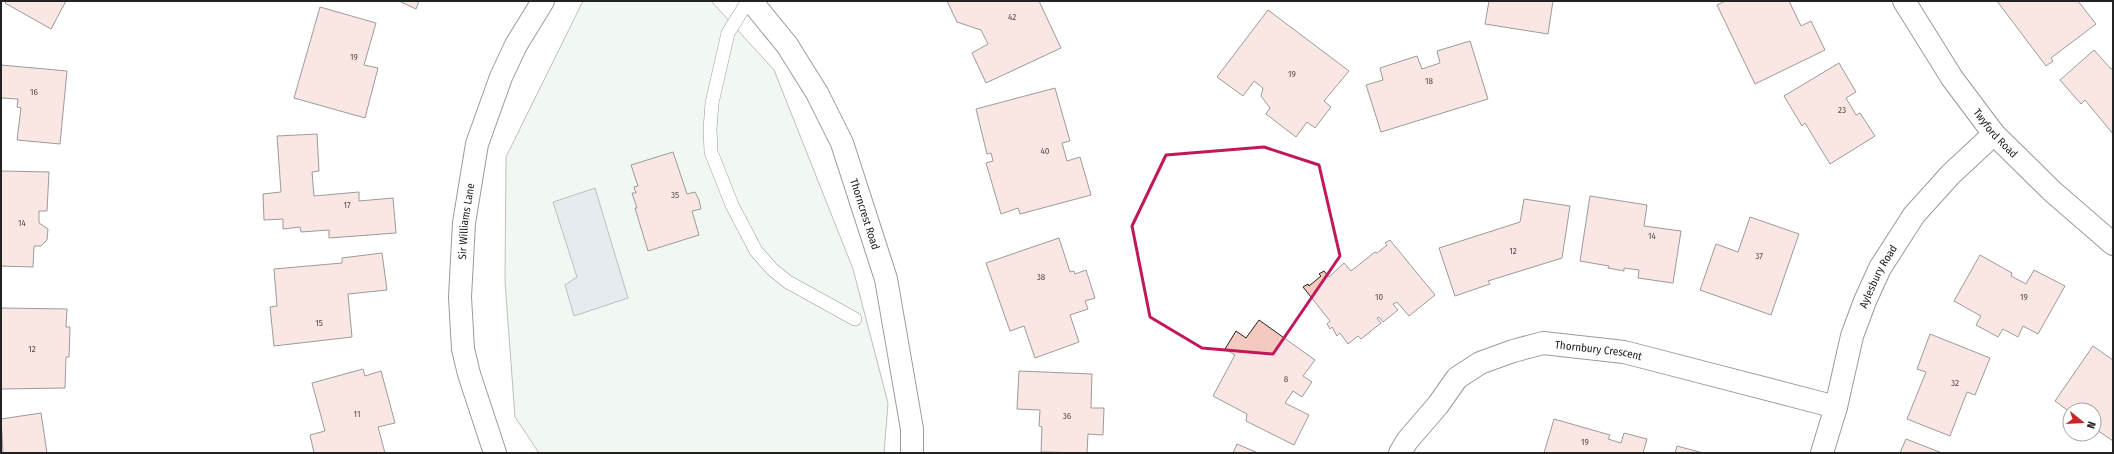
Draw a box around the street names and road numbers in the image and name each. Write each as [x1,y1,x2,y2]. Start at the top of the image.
street label: Twyford Road [1971,106,2020,160]
street label: Thorncrest Road [847,177,883,251]
street label: Sir Williams Lane [456,182,477,260]
street label: Aylesbury Road [1856,242,1900,310]
street label: Thornbury Crescent [1554,338,1644,363]

